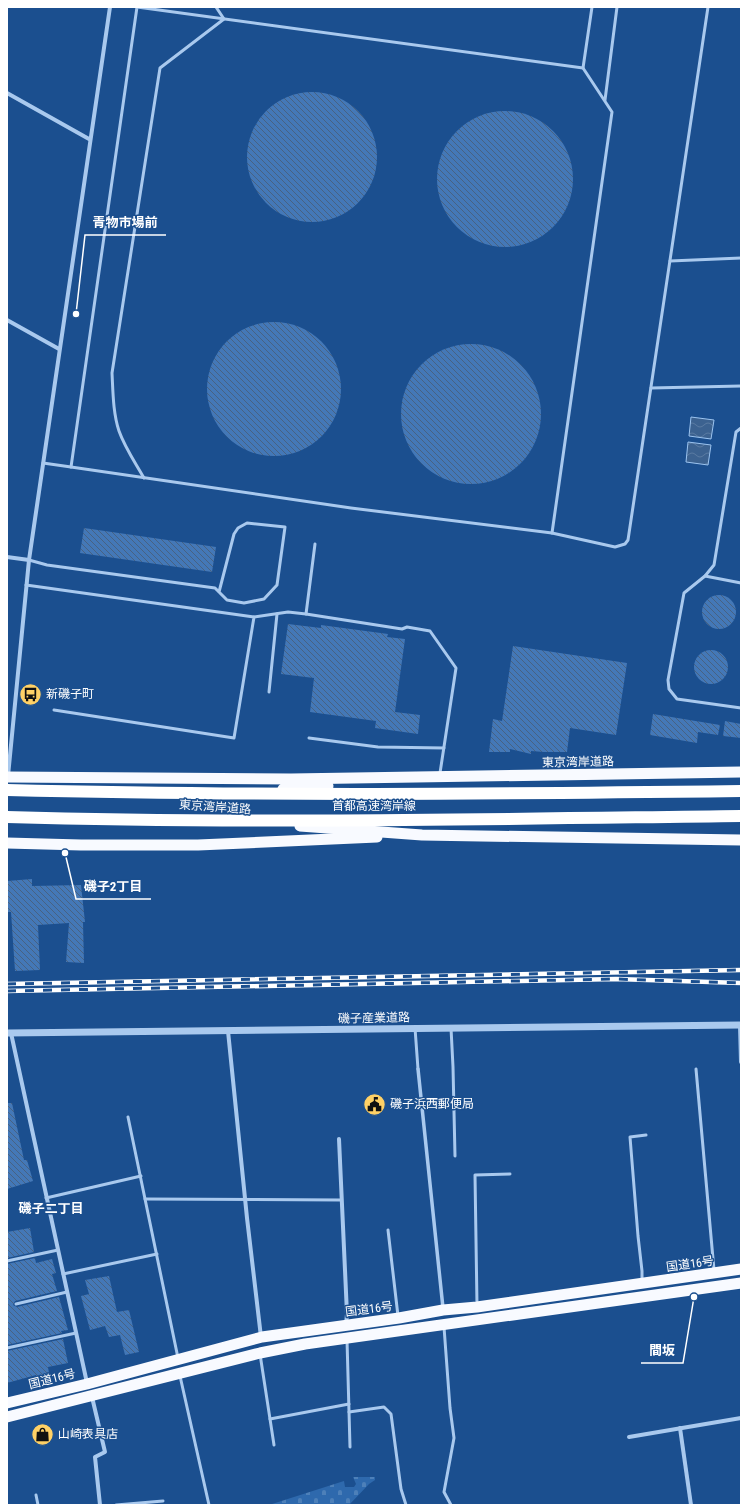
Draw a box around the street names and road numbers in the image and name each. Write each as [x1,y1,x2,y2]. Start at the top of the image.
street label: 東京湾岸道路 [542,754,614,770]
street label: 東京湾岸道路 [179,798,251,816]
street label: 首都高速湾岸線 [332,799,416,813]
street label: 磯子産業道路 [338,1010,410,1026]
street label: 国道16号 [665,1254,715,1274]
street label: 国道16号 [344,1299,394,1319]
street label: 国道16号 [27,1366,77,1392]

